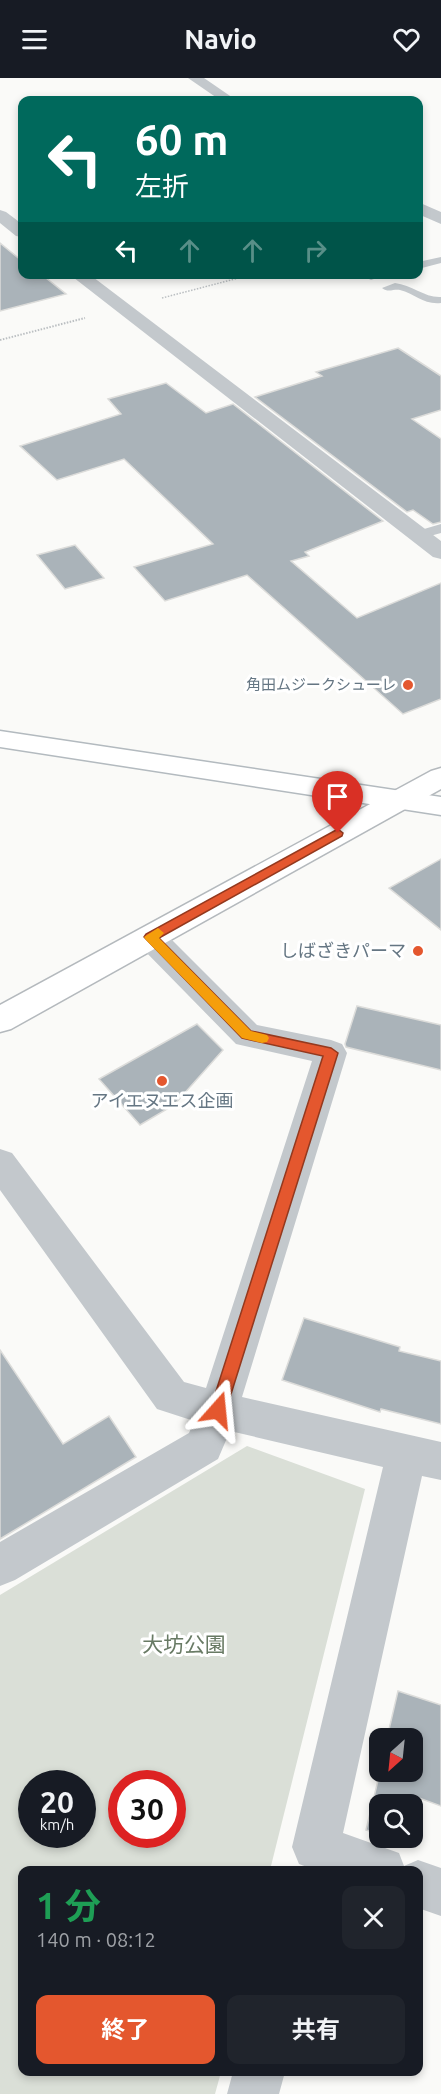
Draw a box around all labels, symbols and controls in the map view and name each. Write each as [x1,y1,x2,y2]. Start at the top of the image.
icon: menu [18,23,51,56]
icon: heart [390,23,423,56]
text: Navio [184,24,257,54]
text: 60 m [135,116,229,163]
icon: left [36,120,114,198]
text: 左折 [135,171,189,201]
icon: left [110,234,143,267]
icon: ahead [173,234,206,267]
icon: ahead [236,234,269,267]
icon: right [299,234,332,267]
place label: 角田ムジークシューレ [246,676,396,693]
marker: 角田ムジークシューレ [401,678,415,692]
pin [312,771,363,833]
icon: arrive [321,780,354,813]
place label: しばざきパーマ [280,940,406,960]
marker: しばざきパーマ [411,944,425,958]
marker: アイエヌエス企画 [155,1074,169,1088]
place label: アイエヌエス企画 [91,1090,233,1110]
position arrow [186,1378,250,1442]
park label: 大坊公園 [142,1632,226,1656]
north arrow [369,1728,423,1782]
map controls [369,1728,423,1848]
speed limit sign: 30 [108,1770,186,1848]
text: 20 [40,1785,74,1819]
button: search [369,1794,423,1848]
text: km/h [40,1816,74,1833]
text: 1 分 [36,1885,101,1926]
button: close [342,1886,405,1949]
text: 140 m · 08:12 [36,1928,156,1951]
button: 終了 [36,1995,215,2064]
button: 共有 [227,1995,405,2064]

